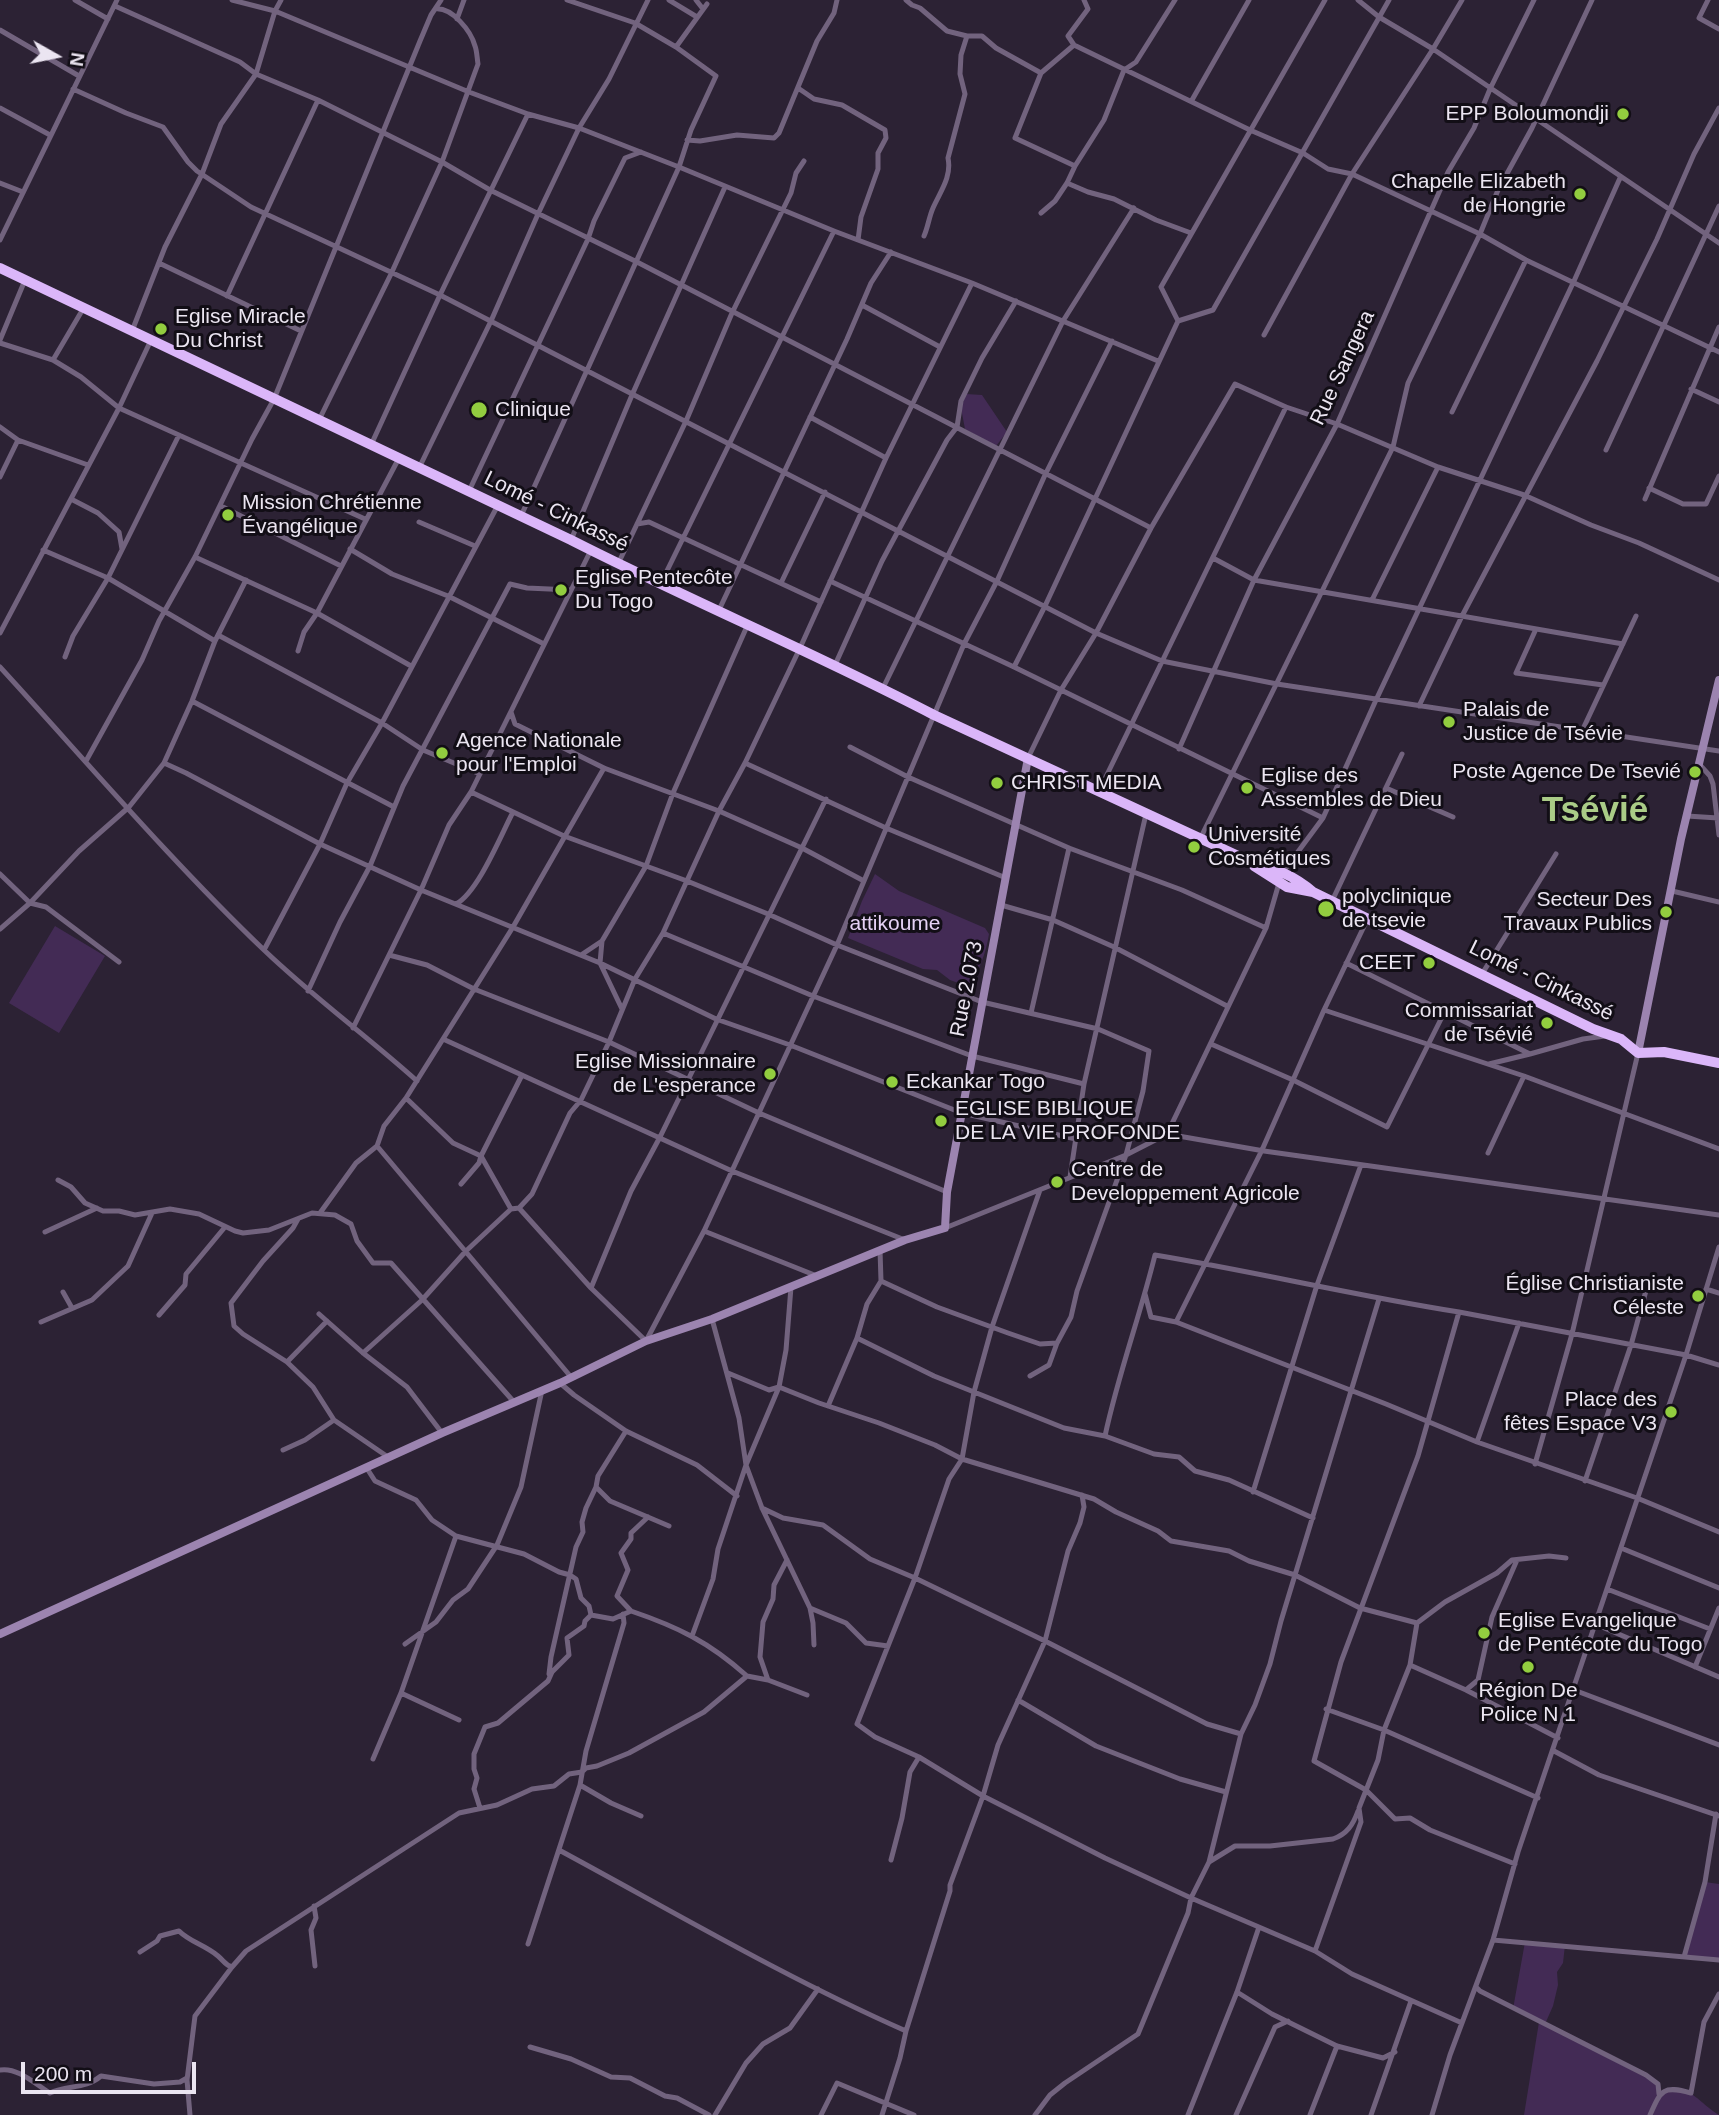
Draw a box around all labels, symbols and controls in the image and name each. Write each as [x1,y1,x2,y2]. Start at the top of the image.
north arrow [21,21,91,91]
text: N [66,51,89,68]
place label: EPP Boloumondji [1446,101,1609,127]
marker: EPP Boloumondji [1615,106,1631,122]
place label: Chapelle Elizabeth de Hongrie [1391,169,1566,219]
marker: Chapelle Elizabeth de Hongrie [1572,186,1588,202]
place label: Eglise Miracle Du Christ [175,304,306,354]
street label: Rue Sangera [1305,307,1381,429]
marker: Eglise Miracle Du Christ [153,321,169,337]
place label: Clinique [495,397,571,423]
marker: Clinique [469,400,489,420]
street label: Lomé - Cinkassé [480,466,632,558]
place label: Mission Chrétienne Évangélique [242,490,422,540]
marker: Mission Chrétienne Évangélique [220,507,236,523]
place label: Eglise Pentecôte Du Togo [575,565,733,615]
marker: Eglise Pentecôte Du Togo [553,582,569,598]
place label: Palais de Justice de Tsévie [1463,697,1623,747]
marker: Palais de Justice de Tsévie [1441,714,1457,730]
place label: Agence Nationale pour l'Emploi [456,728,622,778]
marker: Agence Nationale pour l'Emploi [434,745,450,761]
place label: Poste Agence De Tsevié [1452,759,1681,785]
place label: Eglise des Assembles de Dieu [1261,763,1442,813]
marker: Poste Agence De Tsevié [1687,764,1703,780]
place label: CHRIST MEDIA [1011,770,1162,796]
marker: CHRIST MEDIA [989,775,1005,791]
marker: Eglise des Assembles de Dieu [1239,780,1255,796]
district label: Tsévié [1542,790,1648,832]
place label: Université Cosmétiques [1208,822,1331,872]
marker: Université Cosmétiques [1186,839,1202,855]
place label: polyclinique de tsevie [1342,884,1452,934]
place label: Secteur Des Travaux Publics [1503,887,1652,937]
marker: polyclinique de tsevie [1316,899,1336,919]
marker: Secteur Des Travaux Publics [1658,904,1674,920]
park label: attikoume [849,911,941,937]
street label: Lomé - Cinkassé [1465,935,1617,1027]
street label: Rue 2.073 [945,939,989,1039]
place label: CEET [1359,950,1415,976]
marker: CEET [1421,955,1437,971]
place label: Commissariat de Tsévié [1405,998,1533,1048]
marker: Commissariat de Tsévié [1539,1015,1555,1031]
place label: Eglise Missionnaire de L'esperance [575,1049,756,1099]
marker: Eglise Missionnaire de L'esperance [762,1066,778,1082]
place label: Eckankar Togo [906,1069,1045,1095]
marker: Eckankar Togo [884,1074,900,1090]
place label: EGLISE BIBLIQUE DE LA VIE PROFONDE [955,1096,1180,1146]
marker: EGLISE BIBLIQUE DE LA VIE PROFONDE [933,1113,949,1129]
place label: Centre de Developpement Agricole [1071,1157,1300,1207]
marker: Centre de Developpement Agricole [1049,1174,1065,1190]
place label: Église Christianiste Céleste [1505,1271,1684,1321]
marker: Église Christianiste Céleste [1690,1288,1706,1304]
place label: Place des fêtes Espace V3 [1504,1387,1657,1437]
marker: Place des fêtes Espace V3 [1663,1404,1679,1420]
place label: Eglise Evangelique de Pentécote du Togo [1498,1608,1702,1658]
marker: Eglise Evangelique de Pentécote du Togo [1476,1625,1492,1641]
marker: Région De Police N 1 [1520,1659,1536,1675]
place label: Région De Police N 1 [1478,1678,1578,1728]
scale bar [24,2048,200,2092]
text: 200 m [34,2062,92,2085]

